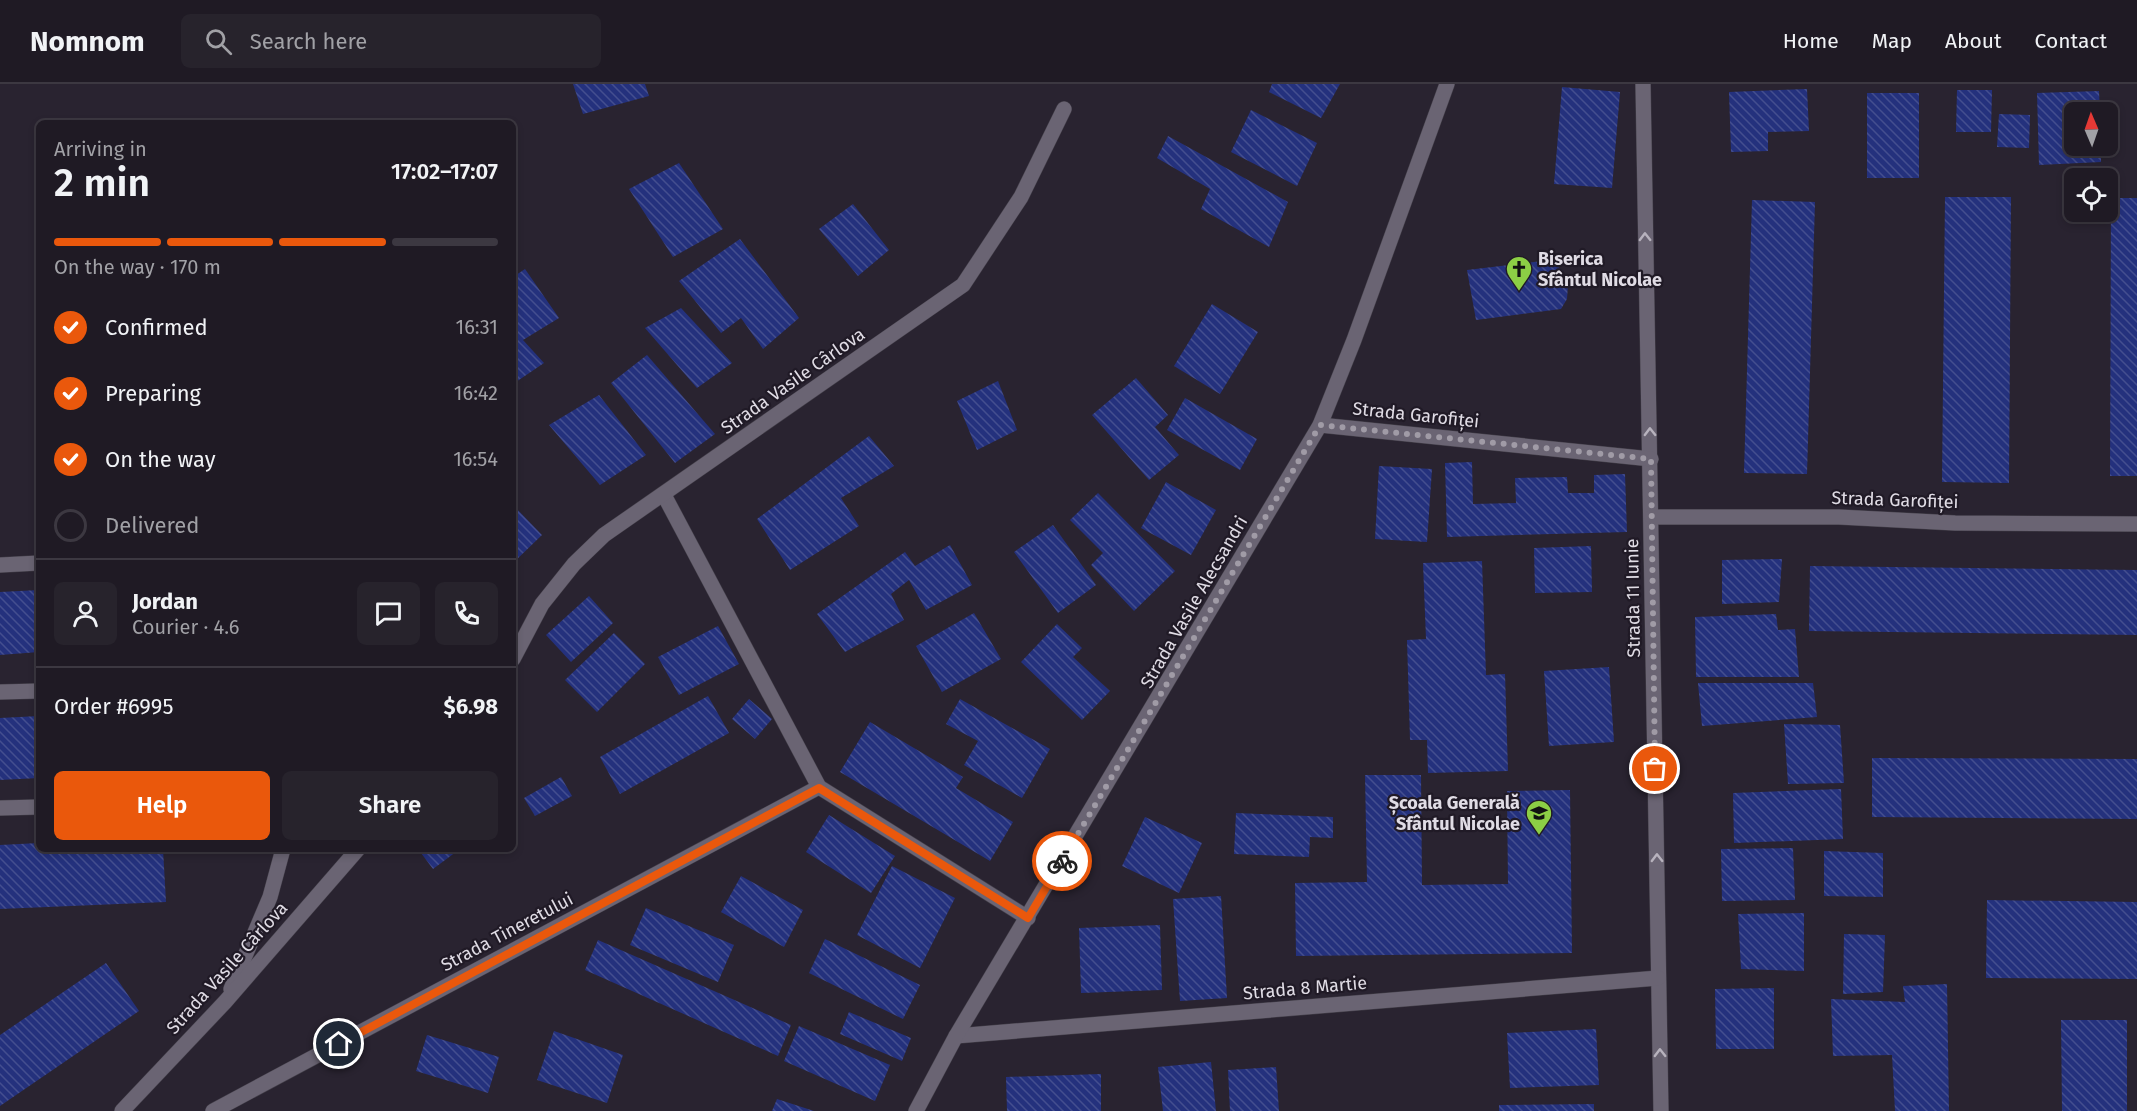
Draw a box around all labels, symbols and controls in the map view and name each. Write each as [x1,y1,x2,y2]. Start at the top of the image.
search box [181,14,601,68]
text: Nomnom [30,25,145,58]
icon: search [202,25,235,58]
text: Search here [250,28,367,55]
text: Home [1783,28,1839,54]
text: Map [1872,28,1912,54]
text: About [1945,28,2002,54]
text: Contact [2035,28,2107,54]
north arrow [2064,102,2118,156]
map controls [2064,102,2118,222]
text: Arriving in [54,137,147,161]
text: 17:02–17:07 [391,158,498,185]
text: 2 min [54,160,150,206]
button: locate [2064,168,2118,222]
one-way arrow [1639,232,1651,241]
place label: Biserica Sfântul Nicolae [1538,248,1662,291]
church icon: Biserica Sfântul Nicolae [1504,254,1534,292]
text: On the way · 170 m [54,255,221,279]
icon: check [54,311,87,344]
text: Confirmed [105,314,208,341]
text: 16:31 [456,315,498,339]
street label: Strada Vasile Cârlova [717,323,869,439]
icon: check [54,377,87,410]
text: Preparing [105,380,201,407]
text: 16:42 [454,381,498,405]
street label: Strada Garofiței [1351,397,1480,434]
one-way arrow [1644,427,1656,436]
icon: check [54,443,87,476]
text: On the way [105,446,216,473]
text: 16:54 [453,447,498,471]
street label: Strada Garofiței [1831,487,1959,514]
text: Delivered [105,512,200,539]
street label: Strada Vasile Alecsandri [1136,512,1252,692]
street label: Strada 11 Iunie [1621,538,1645,658]
button: person [54,582,117,645]
button: chat [357,582,420,645]
button: phone [435,582,498,645]
text: Jordan [132,588,198,615]
text: Courier · 4.6 [132,615,239,639]
text: Order #6995 [54,693,173,720]
text: $6.98 [444,693,498,720]
pin [1629,743,1680,794]
icon: bag [1638,752,1671,785]
button: Help [54,771,270,840]
button: Share [282,771,498,840]
place label: Școala Generală Sfântul Nicolae [1389,792,1520,835]
school or university icon: Școala Generală Sfântul Nicolae [1524,798,1554,836]
courier [1032,831,1092,891]
icon: bike [1046,845,1079,878]
one-way arrow [1650,853,1663,862]
street label: Strada Tineretului [437,888,577,976]
street label: Strada Vasile Cârlova [162,897,292,1039]
street label: Strada 8 Martie [1242,972,1368,1004]
pin [313,1018,364,1069]
icon: home [322,1027,355,1060]
one-way arrow [1654,1048,1666,1057]

